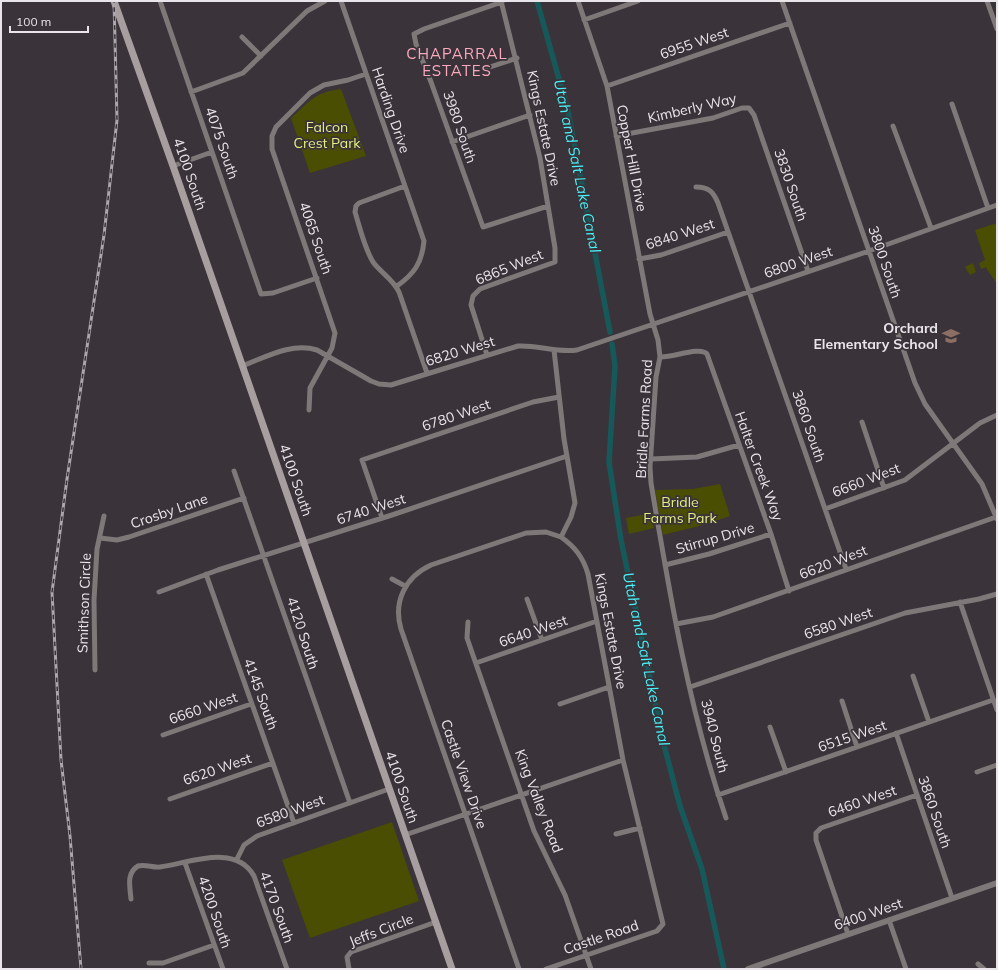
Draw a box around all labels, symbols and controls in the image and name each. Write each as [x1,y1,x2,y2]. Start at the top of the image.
scale bar [10,8,88,34]
text: 100 m [16,14,51,29]
street label: 6955 West [657,23,731,63]
district label: CHAPARRAL ESTATES [406,44,508,80]
street label: Harding Drive [368,65,414,155]
street label: Kings Estate Drive [523,69,565,187]
water label: Utah and Salt Lake Canal [550,77,605,255]
street label: 3980 South [439,89,481,165]
street label: Kimberly Way [646,89,739,127]
street label: Copper Hill Drive [613,103,651,213]
street label: 4075 South [201,105,243,181]
park label: Falcon Crest Park [293,118,361,152]
street label: 4100 South [169,136,211,212]
street label: 3830 South [770,147,812,223]
street label: 4065 South [295,200,337,276]
street label: 6840 West [643,214,717,254]
street label: 3800 South [864,224,906,300]
street label: 6800 West [761,242,835,282]
street label: 6865 West [473,245,546,289]
place label: Orchard Elementary School [814,319,938,353]
school or university icon: Orchard Elementary School [941,326,961,346]
street label: 6820 West [423,332,497,370]
street label: Bridle Farms Road [632,359,656,479]
street label: 3860 South [788,388,830,464]
street label: 6780 West [419,395,493,435]
street label: Halter Creek Way [731,409,787,524]
street label: 4100 South [275,442,317,518]
street label: 6660 West [829,459,903,501]
street label: Crosby Lane [128,489,210,533]
street label: 6740 West [334,489,408,529]
park label: Bridle Farms Park [643,493,718,527]
street label: Stirrup Drive [674,518,756,558]
street label: 6620 West [796,541,870,583]
street label: Smithson Circle [73,553,95,653]
water label: Utah and Salt Lake Canal [619,570,674,748]
street label: Kings Estate Drive [591,572,631,690]
street label: 4120 South [283,594,323,672]
street label: 6580 West [801,603,875,643]
street label: 6640 West [496,611,570,651]
street label: 4145 South [240,656,282,732]
street label: 6660 West [166,688,240,728]
street label: 3940 South [697,697,733,775]
street label: 6515 West [815,716,889,756]
street label: Castle View Drive [437,717,491,831]
street label: King Valley Road [511,747,567,855]
street label: 6620 West [180,749,254,789]
street label: 4100 South [381,749,423,825]
street label: 3860 South [914,774,956,850]
street label: 6460 West [825,781,899,821]
street label: 6580 West [253,790,327,832]
street label: 4170 South [256,869,298,945]
street label: 4200 South [194,874,236,950]
street label: 6400 West [831,894,905,934]
street label: Jeffs Circle [346,909,416,951]
street label: Castle Road [561,916,641,958]

